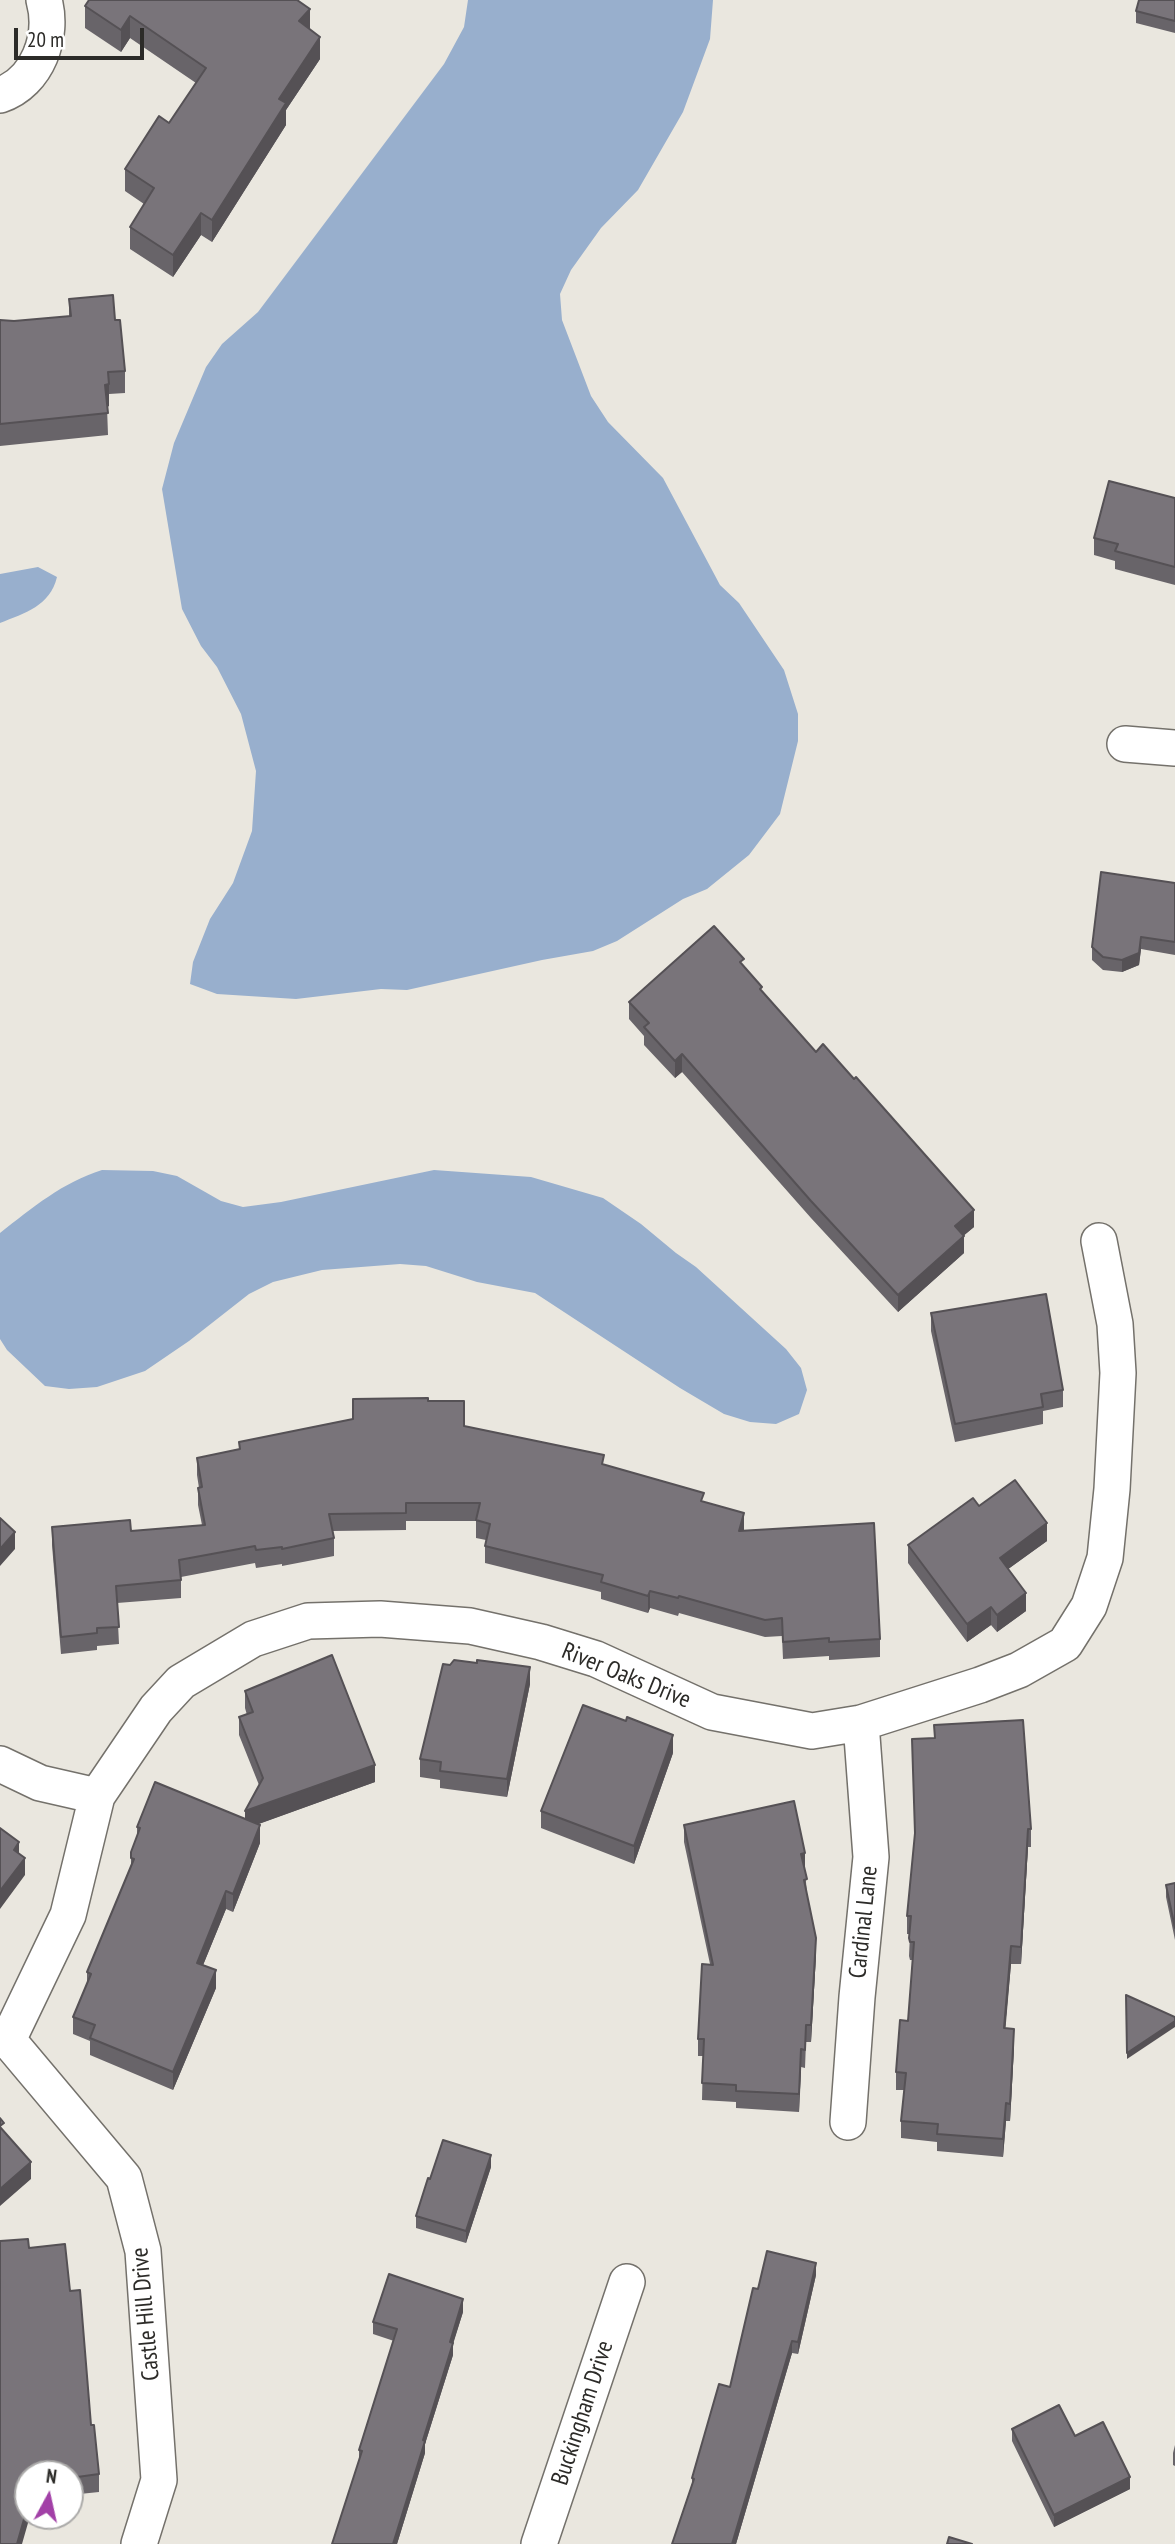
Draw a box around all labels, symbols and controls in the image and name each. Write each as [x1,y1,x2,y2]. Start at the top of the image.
scale bar [18,14,147,58]
text: 20 m [27,26,64,53]
street label: River Oaks Drive [557,1637,695,1715]
street label: Cardinal Lane [844,1864,884,1980]
street label: Castle Hill Drive [126,2246,166,2382]
street label: Buckingham Drive [546,2337,620,2489]
north arrow [14,2460,84,2530]
text: N [45,2464,58,2489]

